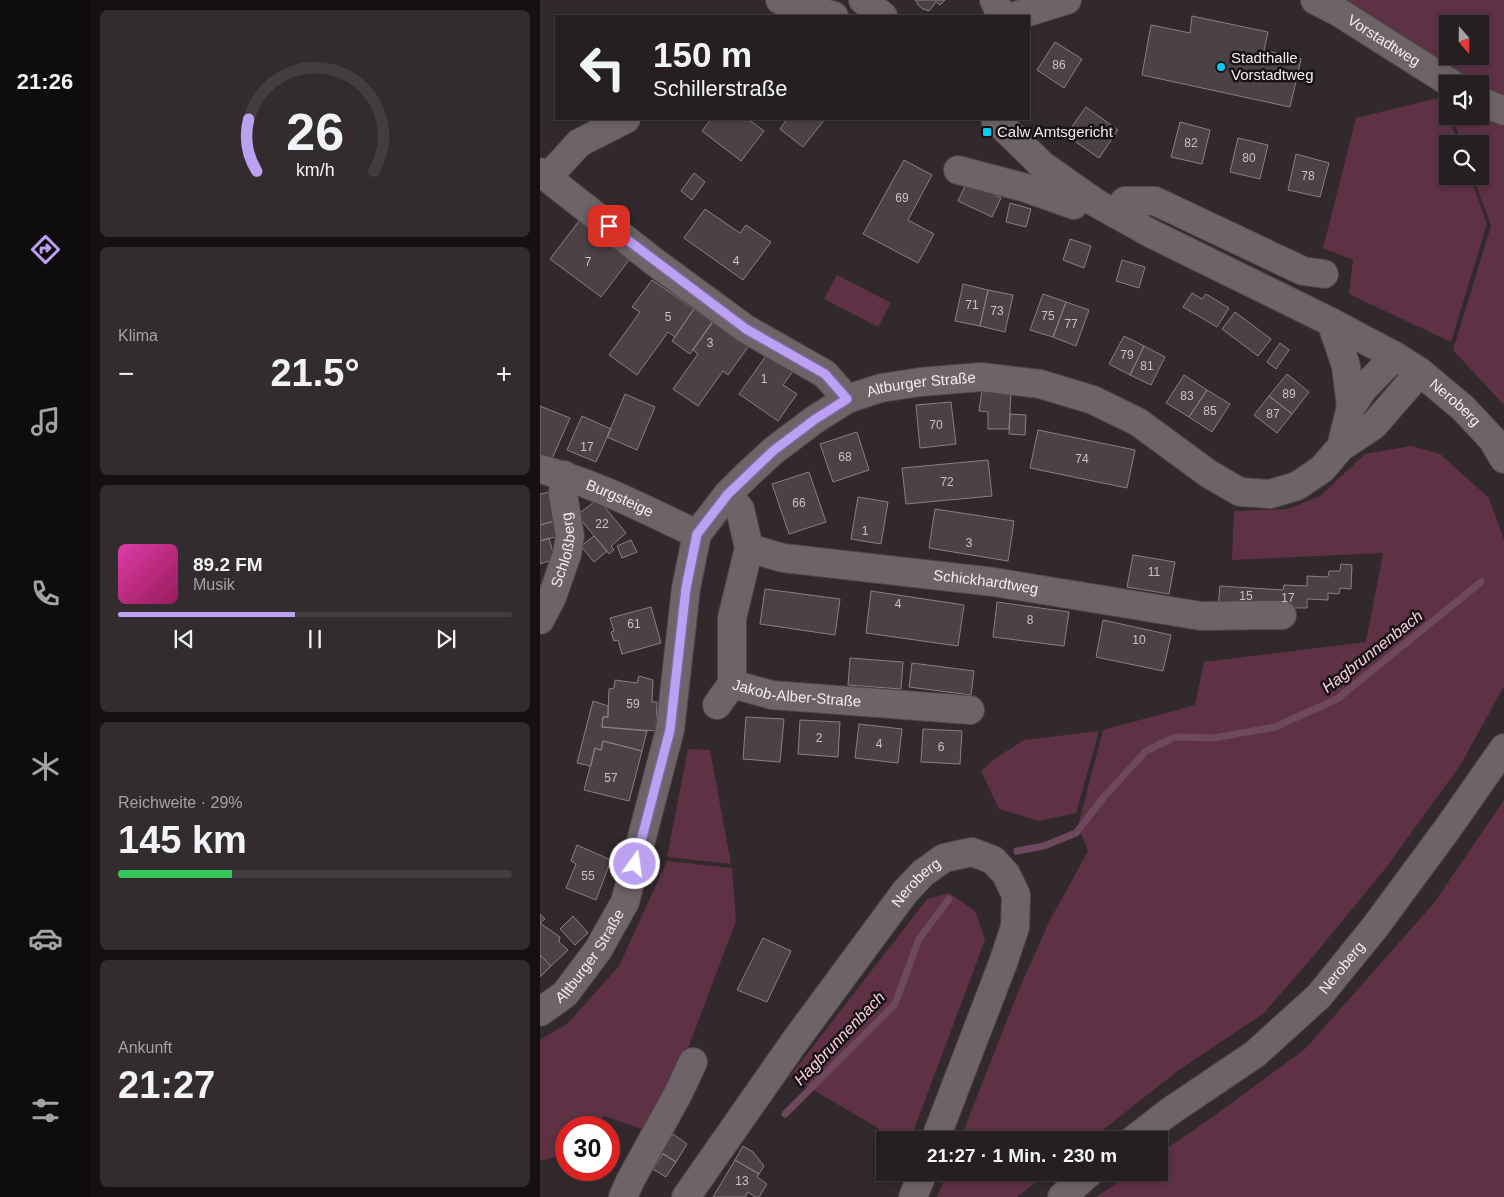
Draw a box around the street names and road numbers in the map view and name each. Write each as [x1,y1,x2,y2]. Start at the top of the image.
street label: Vorstadtweg [1345,11,1423,70]
street label: Altburger Straße [864,368,976,400]
street label: Neroberg [1427,375,1484,429]
street label: Burgsteige [584,476,656,520]
street label: Schloßberg [547,511,578,590]
street label: Schickhardtweg [932,566,1040,597]
street label: Jakob-Alber-Straße [731,676,862,710]
street label: Neroberg [888,854,944,910]
street label: Altburger Straße [552,906,627,1006]
street label: Neroberg [1315,938,1368,997]

